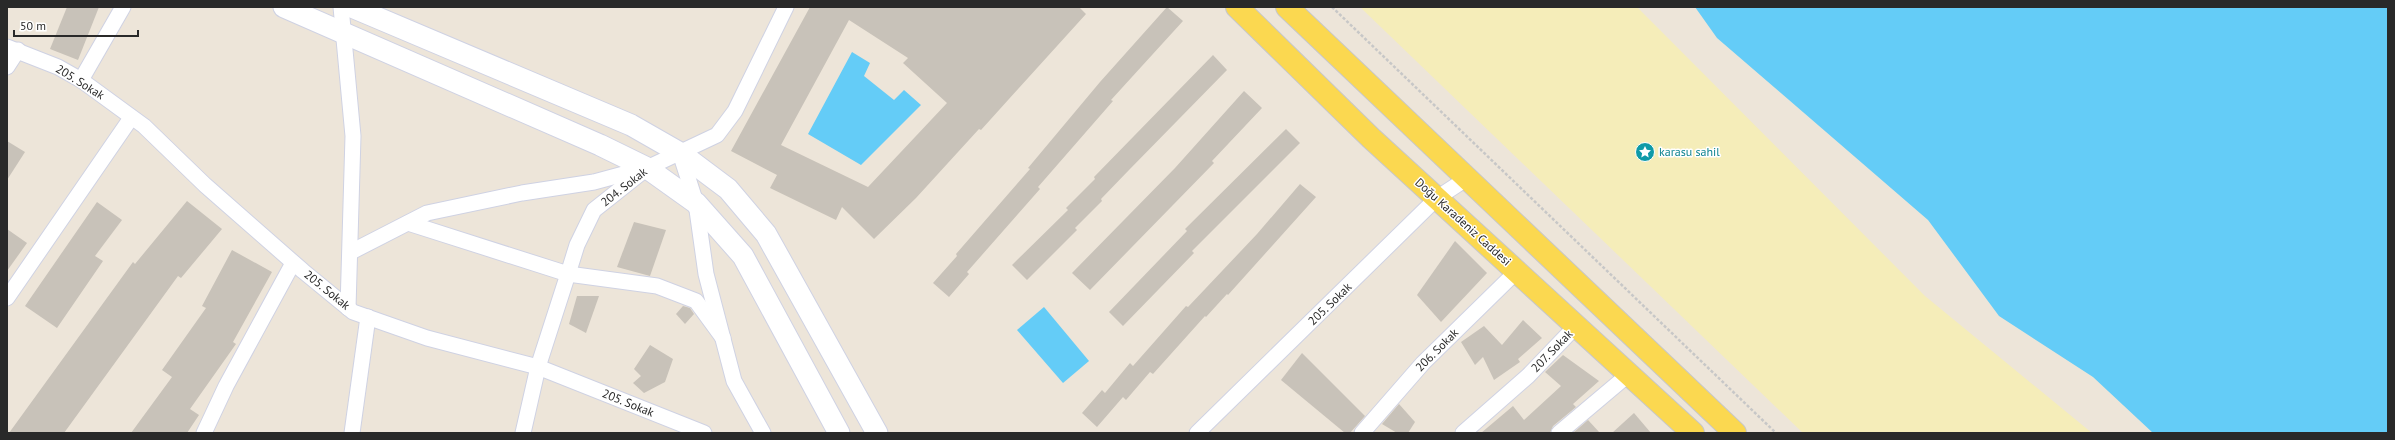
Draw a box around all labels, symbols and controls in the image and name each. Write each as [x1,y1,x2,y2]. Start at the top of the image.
scale bar [14,12,138,38]
text: 50 m [20,18,46,33]
street label: 205. Sokak [53,61,108,103]
place icon: karasu sahil [1634,141,1656,163]
place label: karasu sahil [1659,144,1720,159]
street label: 204. Sokak [598,164,650,209]
street label: Doğu Karadeniz Caddesi [1412,175,1514,269]
street label: 205. Sokak [301,267,353,313]
street label: 205. Sokak [1305,279,1355,328]
street label: 206. Sokak [1412,325,1461,374]
street label: 207. Sokak [1528,326,1576,375]
street label: 205. Sokak [600,385,657,420]

